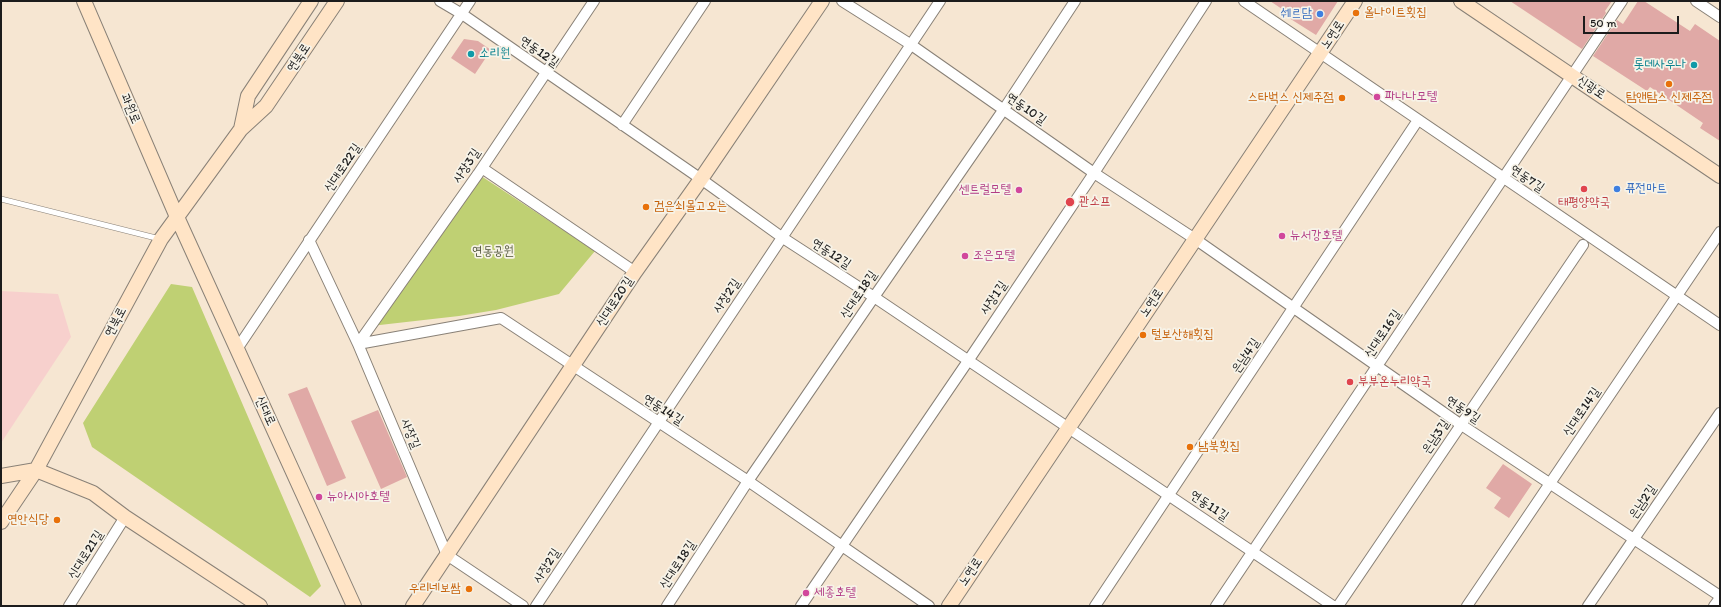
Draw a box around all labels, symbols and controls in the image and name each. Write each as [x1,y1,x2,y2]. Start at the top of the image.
place label: 올나이트횟집 [1364,5,1427,21]
place label: 쉐르담 [1281,6,1312,22]
marker: 올나이트횟집 [1351,8,1361,18]
scale bar [1585,8,1681,34]
marker: 쉐르담 [1315,9,1325,19]
text: 50 m [1590,16,1616,30]
street label: 노연로 [1318,18,1348,52]
street label: 연동12길 [516,33,562,71]
street label: 연북로 [284,41,314,75]
place label: 소리원 [479,46,510,62]
marker: 소리원 [466,49,476,59]
place label: 롯데사우나 [1634,57,1686,73]
marker: 롯데사우나 [1689,60,1699,70]
street label: 신광로 [1574,73,1608,103]
marker: 탐앤탐스 신제주점 [1664,79,1674,89]
place label: 파나나모텔 [1385,89,1437,105]
street label: 연동10길 [1003,90,1049,128]
place label: 스타벅스 신제주점 [1247,90,1334,106]
place label: 탐앤탐스 신제주점 [1626,90,1712,106]
street label: 과원로 [117,92,143,126]
marker: 파나나모텔 [1372,92,1382,102]
marker: 스타벅스 신제주점 [1337,93,1347,103]
street label: 신대로22길 [321,141,365,195]
street label: 사장3길 [450,146,484,186]
street label: 연동7길 [1507,162,1547,196]
place label: 퓨전마트 [1625,181,1667,197]
place label: 센트럴모텔 [959,182,1011,198]
marker: 태평양약국 [1579,184,1589,194]
marker: 퓨전마트 [1612,184,1622,194]
marker: 센트럴모텔 [1014,185,1024,195]
place label: 관소프 [1079,194,1110,210]
place label: 태평양약국 [1558,195,1610,211]
marker: 관소프 [1064,196,1076,208]
place label: 검은쇠몰고오는 [654,199,727,215]
marker: 검은쇠몰고오는 [641,202,651,212]
place label: 뉴서강호텔 [1290,228,1342,244]
marker: 뉴서강호텔 [1277,231,1287,241]
street label: 연동12길 [808,235,854,273]
park label: 연동공원 [472,244,514,260]
place label: 조은모텔 [973,248,1015,264]
marker: 조은모텔 [960,251,970,261]
street label: 신대로18길 [837,268,881,322]
street label: 신대로20길 [593,274,637,330]
street label: 사장2길 [710,276,744,316]
street label: 사장1길 [977,278,1011,318]
street label: 노연로 [1137,286,1167,320]
street label: 연북로 [102,304,130,340]
street label: 신대로16길 [1361,307,1405,361]
place label: 털보산해횟집 [1151,327,1214,343]
marker: 털보산해횟집 [1138,330,1148,340]
street label: 은남4길 [1229,335,1263,377]
place label: 부부온누리약국 [1358,374,1431,390]
marker: 부부온누리약국 [1345,377,1355,387]
street label: 신대로14길 [1560,385,1604,439]
street label: 연동14길 [640,391,686,429]
street label: 신대로 [251,393,279,429]
street label: 연동9길 [1443,393,1483,427]
street label: 사장길 [397,417,423,451]
street label: 은남3길 [1419,417,1453,457]
place label: 남북횟집 [1198,439,1240,455]
marker: 남북횟집 [1185,442,1195,452]
street label: 은남2길 [1626,482,1660,522]
street label: 연동11길 [1187,487,1231,525]
place label: 뉴아시아호텔 [327,489,390,505]
marker: 뉴아시아호텔 [314,492,324,502]
place label: 연안식당 [7,512,49,528]
marker: 연안식당 [52,515,62,525]
street label: 신대로21길 [65,528,107,582]
street label: 신대로18길 [656,538,700,592]
street label: 사장2길 [530,546,564,586]
street label: 노연로 [956,555,986,589]
place label: 우리네보쌈 [409,581,461,597]
marker: 우리네보쌈 [464,584,474,594]
place label: 세종호텔 [814,585,856,601]
marker: 세종호텔 [801,588,811,598]

